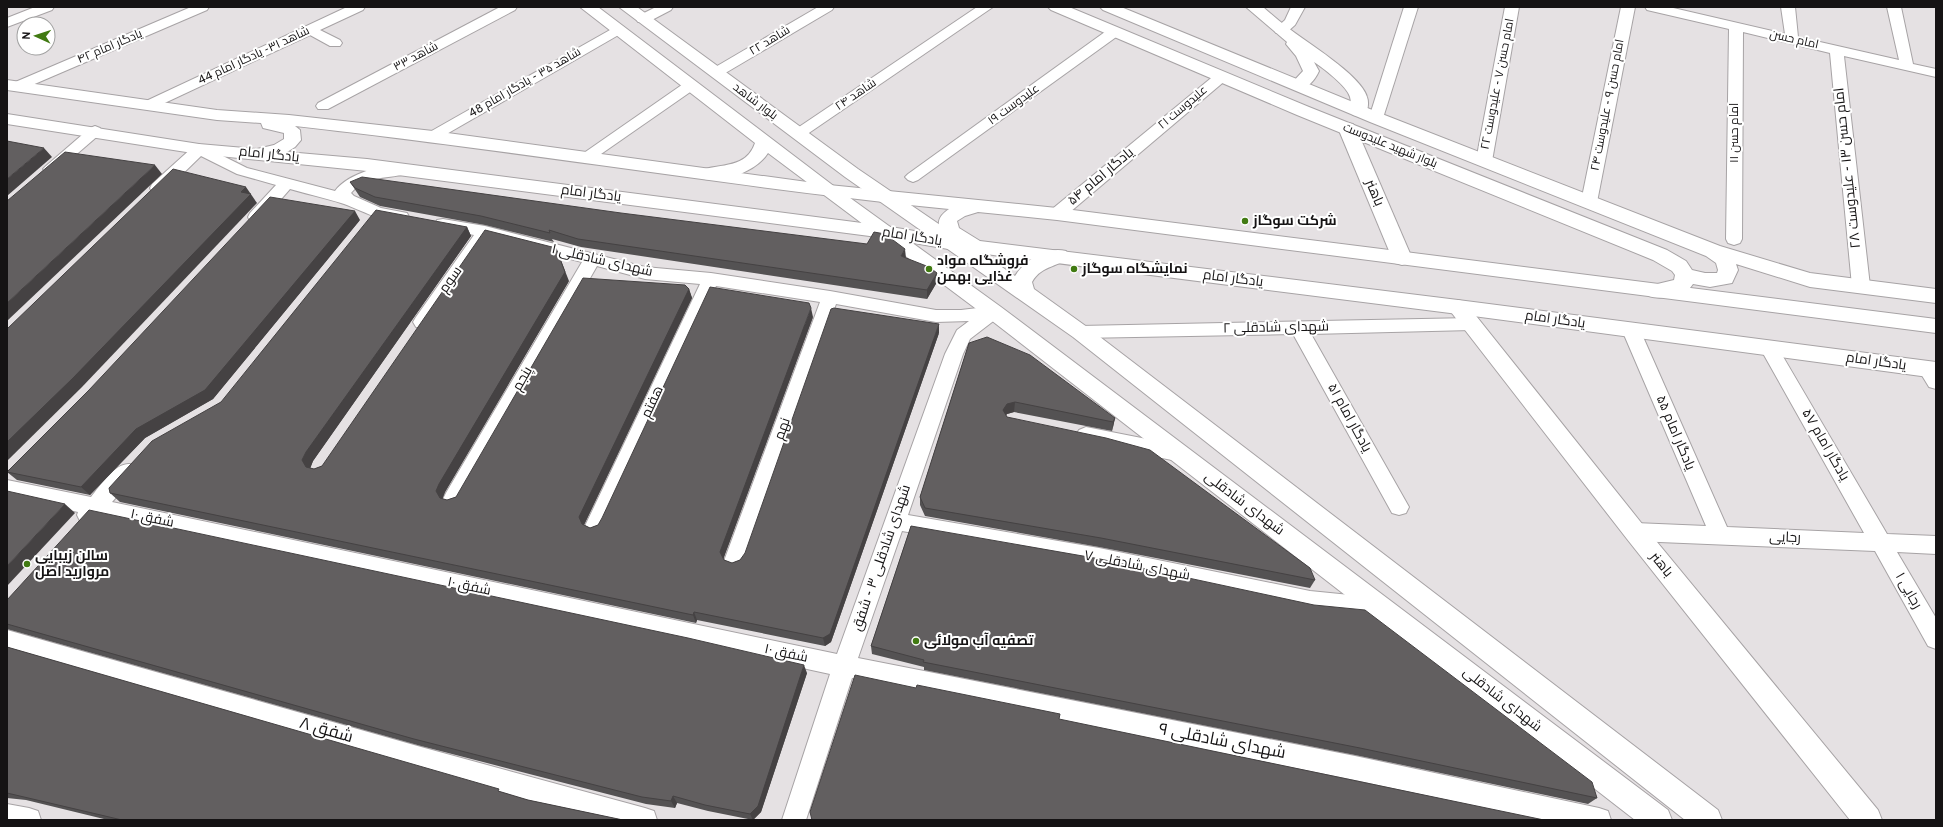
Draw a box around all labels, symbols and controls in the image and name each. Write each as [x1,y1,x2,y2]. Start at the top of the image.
north arrow [16,16,56,56]
street label: امام حسن ۷ - علیدوست ۲۲ [1477,17,1519,151]
street label: شاهد ۳۱- یادگار امام 44 [196,23,313,89]
street label: شاهد ۲۲ [747,23,793,59]
street label: یادگار امام ۴۲ [75,26,146,68]
street label: امام حسن [1768,27,1820,53]
text: N [20,31,34,40]
street label: امام حسن ۹ - علیدوست ۲۴ [1587,38,1629,172]
street label: شاهد ۳۳ [391,39,441,75]
street label: شاهد ۳۵ - یادگار امام 48 [466,44,584,122]
street label: شاهد ۲۴ [832,75,880,115]
street label: بلوار شاهد [729,80,781,124]
street label: علیدوست ۱۹ [985,81,1043,129]
street label: علیدوست ۲۱ [1155,83,1211,133]
street label: امام حسن ۱۳ - علیدوست ۲۸ [1831,87,1865,249]
street label: امام حسن ۱۱ [1727,103,1743,163]
street label: بلوار شهید علیدوست [1340,120,1440,172]
street label: یادگار امام [238,143,300,167]
street label: یادگار امام ۵۴ [1064,144,1138,210]
street label: باهنر [1360,176,1387,209]
street label: یادگار امام [560,182,622,206]
place label: شرکت سوگاز [1252,212,1337,230]
marker: شرکت سوگاز [1240,216,1250,226]
street label: یادگار امام [881,224,944,250]
street label: شهدای شادقلی ۱ [550,241,654,281]
place label: فروشگاه مواد غذایی بهمن [937,252,1029,286]
place label: نمایشگاه سوگاز [1081,260,1188,278]
street label: سوم [436,263,466,297]
marker: فروشگاه مواد غذایی بهمن [924,264,934,274]
marker: نمایشگاه سوگاز [1069,264,1079,274]
street label: یادگار امام [1202,267,1264,291]
street label: یادگار امام [1524,307,1587,333]
street label: شهدای شادقلی ۲ [1223,319,1329,337]
street label: یادگار امام [1845,349,1908,375]
street label: پنجم [509,363,537,394]
street label: یادگار امام ۵۱ [1323,381,1375,456]
street label: هفتم [638,383,668,421]
street label: یادگار امام ۵۵ [1652,393,1698,473]
street label: یادگار امام ۵۷ [1798,406,1853,484]
street label: نهم [771,416,795,442]
street label: شهدای شادقلی [1201,468,1287,540]
street label: شهدای شادقلی ۳ - شفق [849,483,915,633]
street label: شفق ۱۰ [129,506,175,532]
street label: رجایی [1769,529,1801,547]
street label: شهدای شادقلی ۷ [1083,547,1191,585]
place label: سالن زیبایی مروارید اصل [35,548,109,581]
street label: باهنر [1645,548,1676,581]
marker: سالن زیبایی مروارید اصل [22,559,32,569]
street label: رجایی ۱ [1891,570,1925,612]
street label: شفق ۱۰ [446,574,492,600]
place label: تصفیه آب مولائی [924,632,1034,650]
marker: تصفیه آب مولائی [911,636,921,646]
street label: شفق ۱۰ [763,641,809,667]
street label: شهدای شادقلی [1459,664,1545,736]
street label: شفق ۸ [297,713,355,749]
street label: شهدای شادقلی ۹ [1157,719,1287,765]

